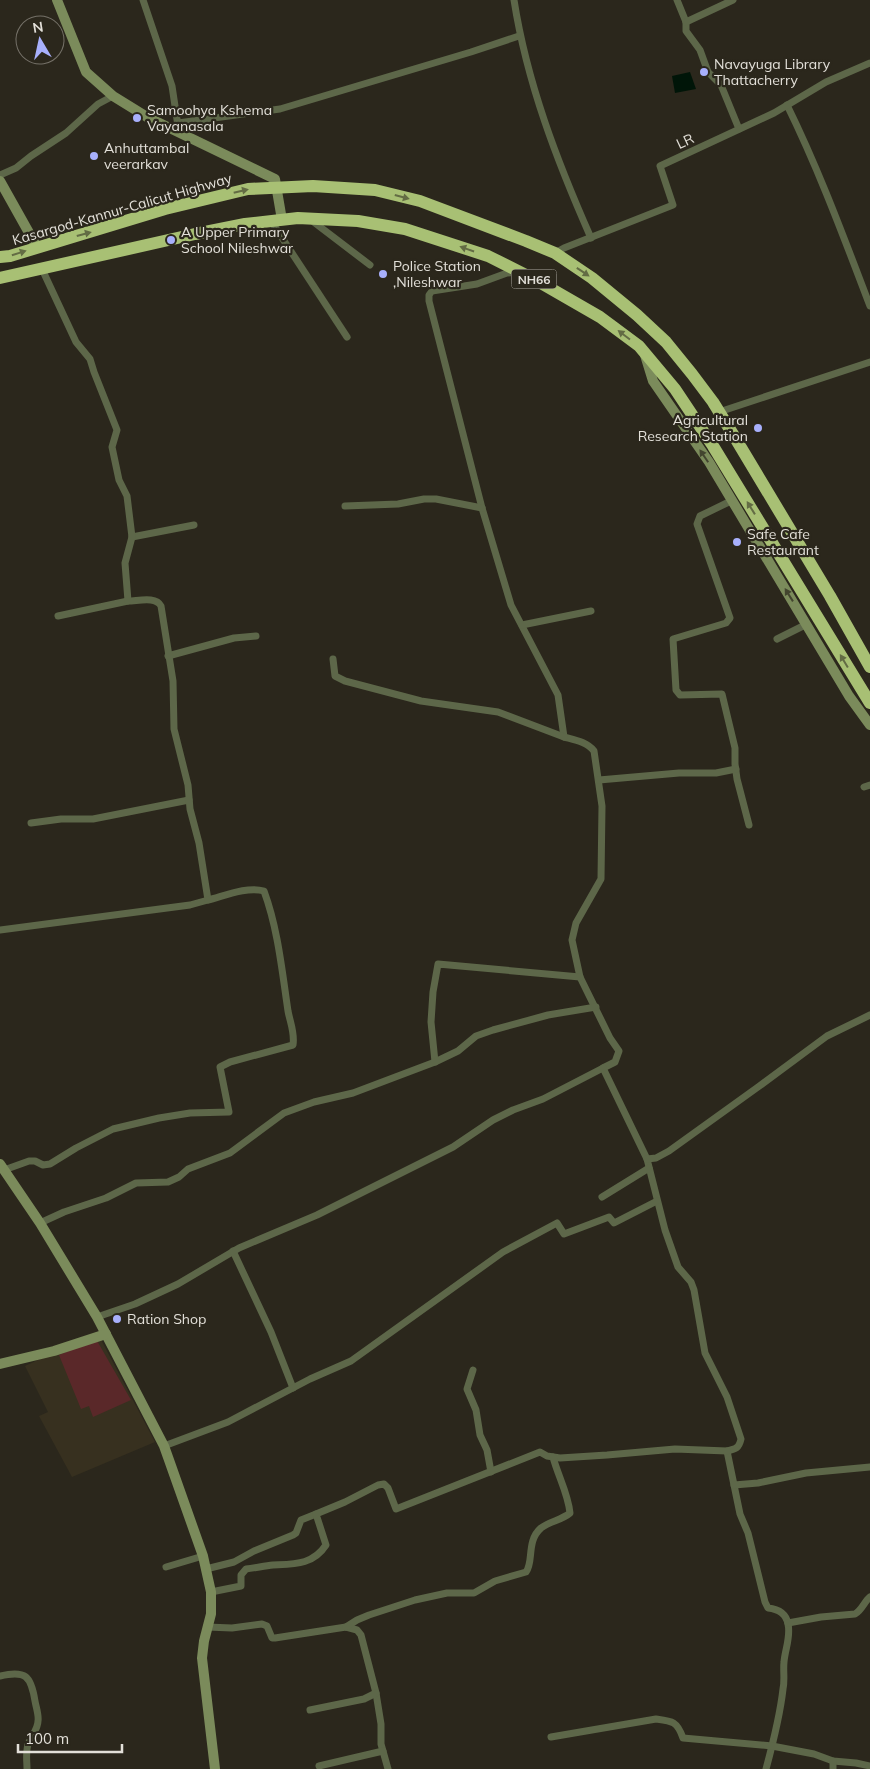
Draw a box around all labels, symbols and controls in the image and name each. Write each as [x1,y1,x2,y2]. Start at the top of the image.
north arrow [15,15,65,65]
text: N [31,17,45,37]
place label: Navayuga Library Thattacherry [714,55,831,89]
marker: Navayuga Library Thattacherry [698,66,710,78]
place label: Samoohya Kshema Vayanasala [147,101,272,135]
marker: Samoohya Kshema Vayanasala [131,112,143,124]
street label: LR [673,129,697,153]
place label: Anhuttambal veerarkav [104,139,189,173]
marker: Anhuttambal veerarkav [88,150,100,162]
street label: Kasargod-Kannur-Calicut Highway [10,169,234,249]
one-way arrow [233,187,248,195]
one-way arrow [394,193,410,201]
place label: A Upper Primary School Nileshwar [181,223,294,257]
one-way arrow [77,230,92,238]
marker: A Upper Primary School Nileshwar [165,234,177,246]
one-way arrow [459,245,474,253]
one-way arrow [12,249,27,257]
place label: Police Station ,Nileshwar [393,257,481,291]
one-way arrow [577,267,590,277]
marker: Police Station ,Nileshwar [377,268,389,280]
road number: NH66 [512,270,556,288]
one-way arrow [618,330,631,341]
place label: Agricultural Research Station [638,411,748,445]
marker: Agricultural Research Station [752,422,764,434]
one-way arrow [699,449,709,463]
one-way arrow [746,501,755,514]
place label: Safe Cafe Restaurant [747,525,819,559]
marker: Safe Cafe Restaurant [731,536,743,548]
one-way arrow [784,588,793,601]
one-way arrow [840,655,849,668]
place label: Ration Shop [127,1310,206,1328]
marker: Ration Shop [111,1313,123,1325]
scale bar [18,1722,121,1754]
text: 100 m [25,1729,69,1748]

